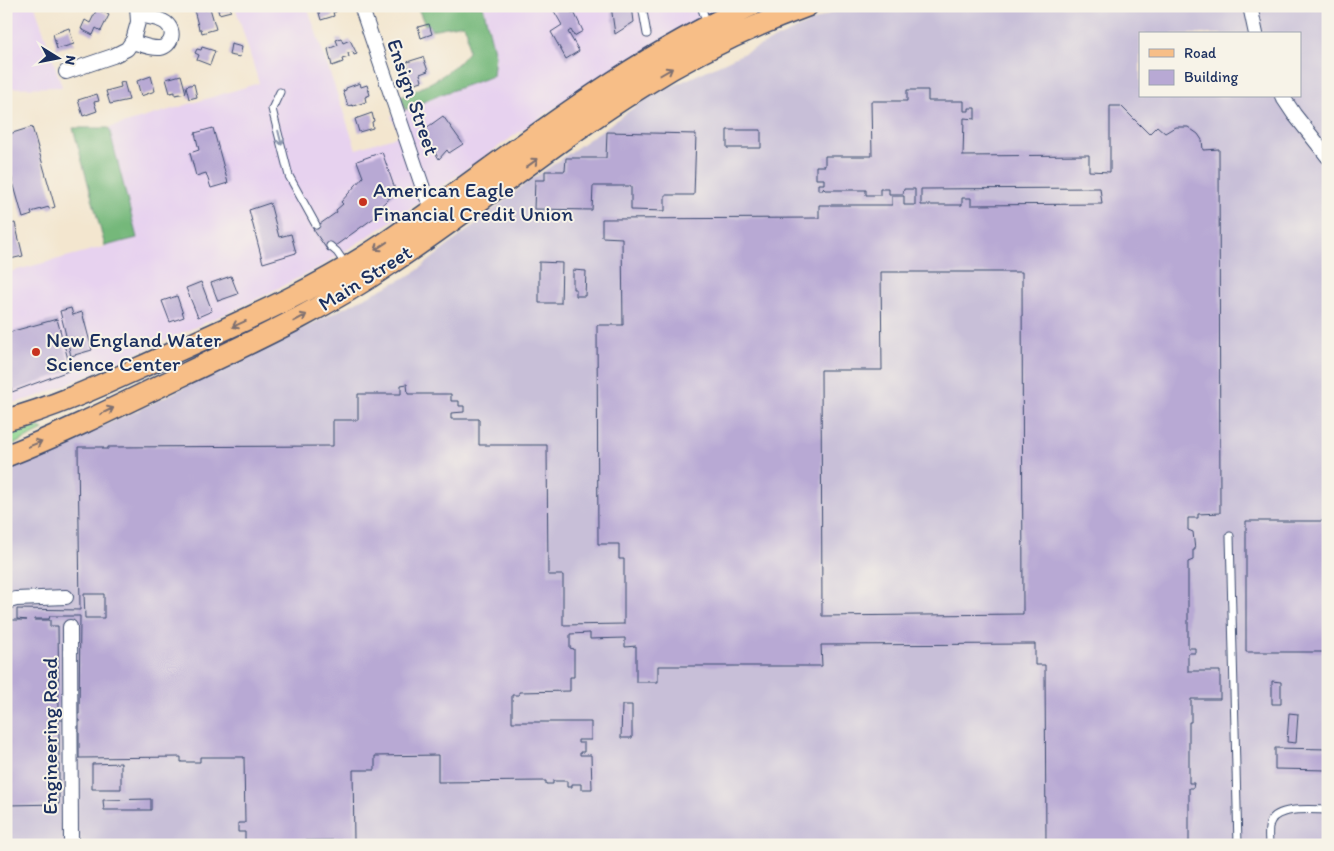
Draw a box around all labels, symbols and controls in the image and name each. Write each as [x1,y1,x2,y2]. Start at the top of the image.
north arrow [32,32,82,82]
legend [1139,32,1302,98]
street label: Ensign Street [382,35,445,158]
text: Road [1184,44,1217,62]
text: N [61,54,80,66]
one-way arrow [659,66,673,76]
text: Building [1184,68,1238,86]
one-way arrow [275,130,285,146]
one-way arrow [525,158,539,168]
place label: American Eagle Financial Credit Union [373,177,573,226]
marker: American Eagle Financial Credit Union [357,196,369,208]
street label: Main Street [313,239,416,316]
one-way arrow [375,241,389,251]
one-way arrow [292,313,307,322]
one-way arrow [232,319,247,329]
place label: New England Water Science Center [46,327,221,376]
marker: New England Water Science Center [30,346,42,358]
one-way arrow [99,406,114,416]
one-way arrow [27,439,42,449]
street label: Engineering Road [37,657,62,815]

